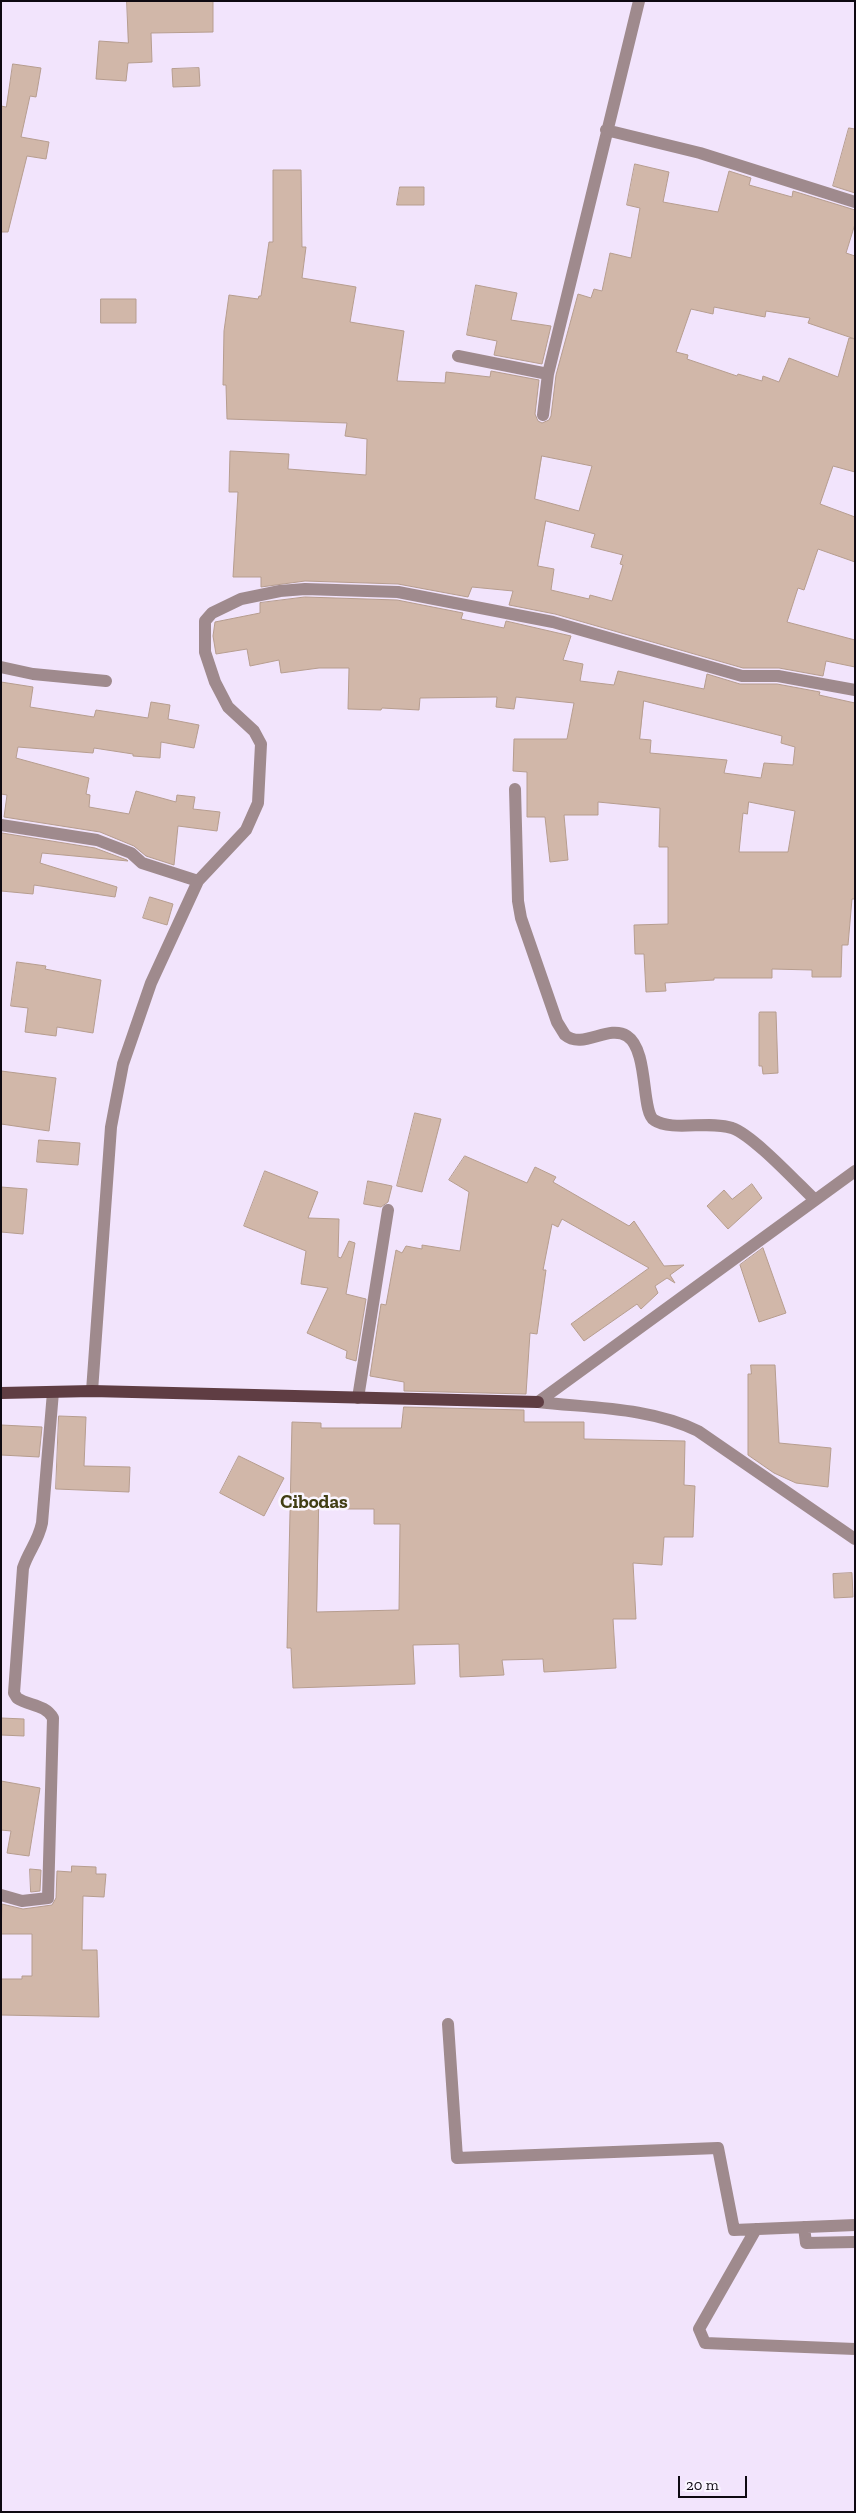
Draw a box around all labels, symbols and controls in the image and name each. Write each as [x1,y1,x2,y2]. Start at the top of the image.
district label: Cibodas [280,1492,348,1514]
scale bar [681,2466,750,2498]
text: 20 m [686,2476,719,2494]

